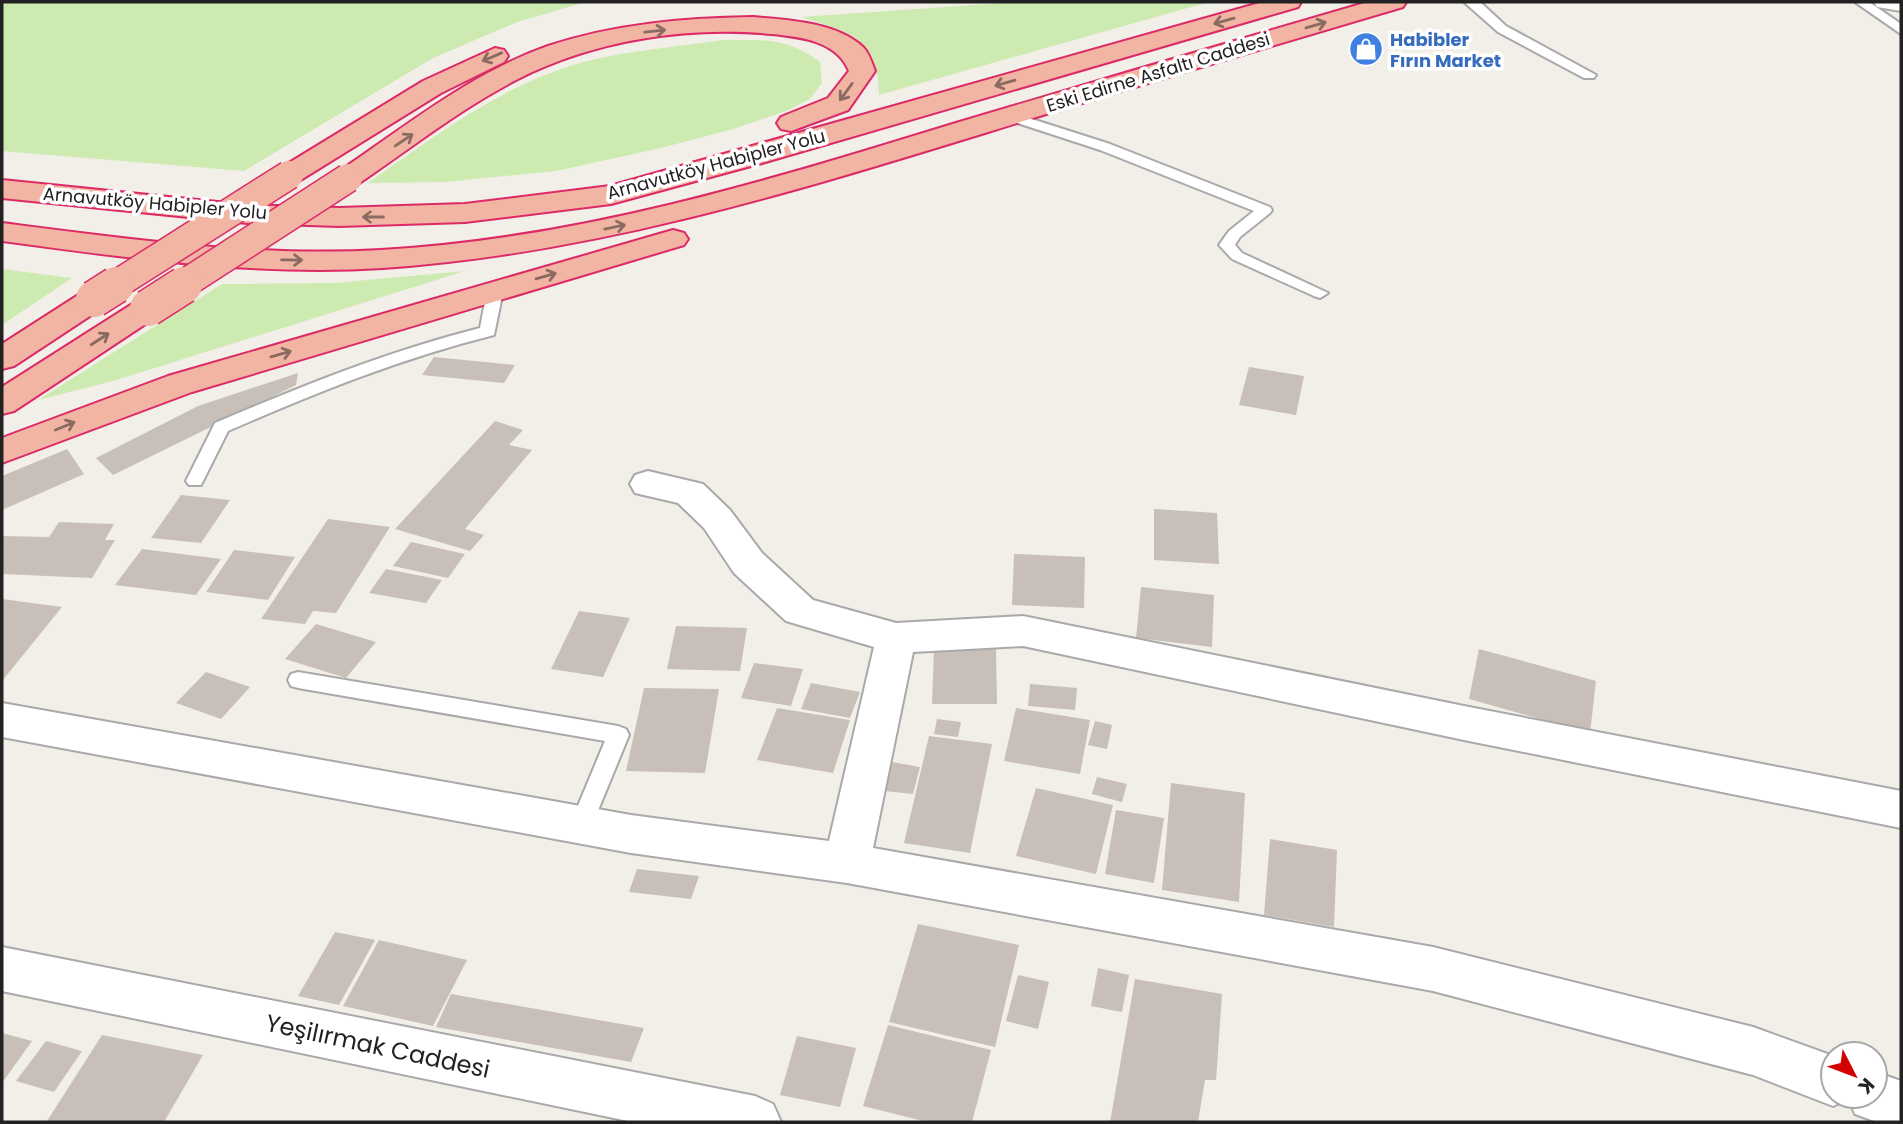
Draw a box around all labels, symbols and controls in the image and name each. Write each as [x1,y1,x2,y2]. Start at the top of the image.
one-way arrow [1213,15,1235,28]
one-way arrow [1305,17,1327,30]
one-way arrow [643,25,665,38]
street label: Eski Edirne Asfaltı Caddesi [1043,26,1273,118]
place label: Habibler Fırın Market [1390,27,1501,73]
shop icon: Habibler Fırın Market [1347,30,1385,68]
one-way arrow [482,51,504,64]
one-way arrow [994,77,1017,90]
one-way arrow [839,82,853,101]
street label: Arnavutköy Habipler Yolu [604,123,828,205]
one-way arrow [394,133,414,147]
street label: Arnavutköy Habipler Yolu [42,181,268,225]
one-way arrow [362,210,385,224]
one-way arrow [603,220,626,234]
one-way arrow [281,253,304,267]
one-way arrow [535,268,557,281]
one-way arrow [90,332,109,346]
one-way arrow [269,347,292,360]
one-way arrow [54,419,76,432]
street label: Yeşilırmak Caddesi [263,1006,493,1086]
north arrow [1819,1040,1889,1110]
text: K [1852,1072,1881,1100]

